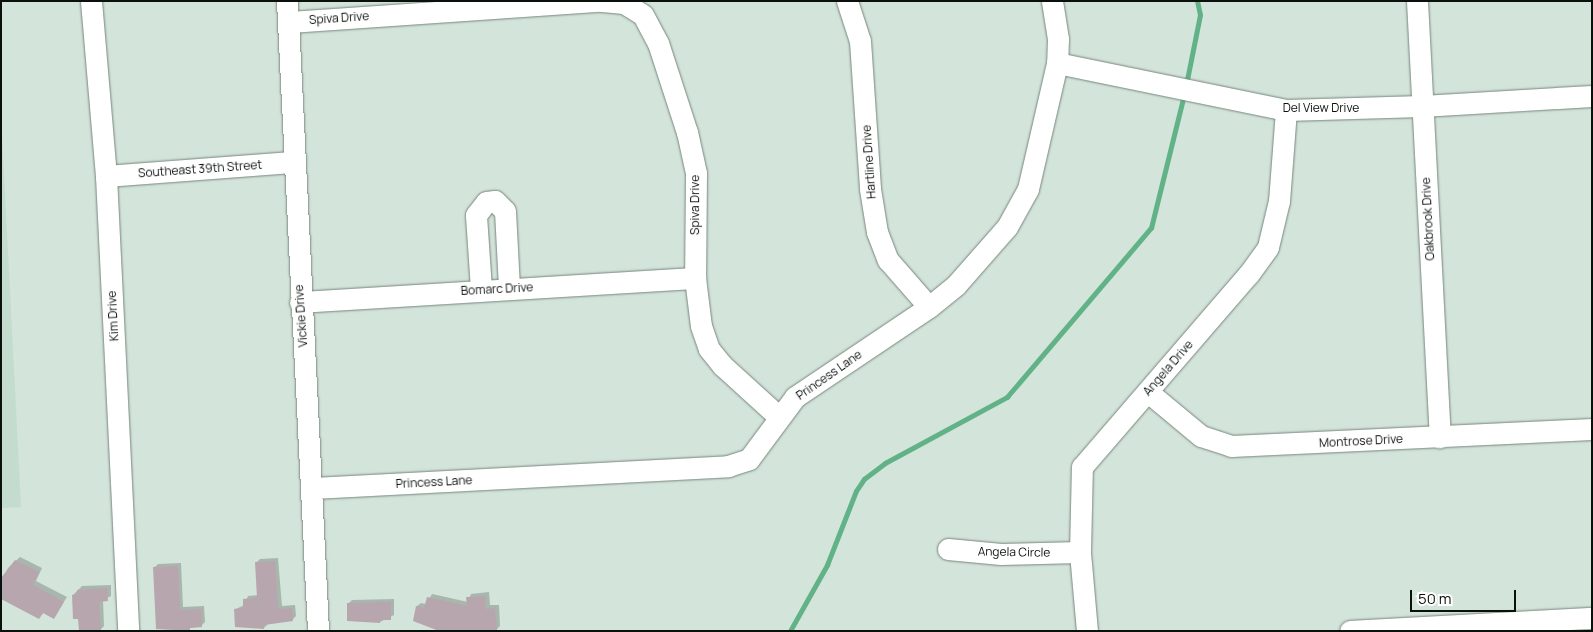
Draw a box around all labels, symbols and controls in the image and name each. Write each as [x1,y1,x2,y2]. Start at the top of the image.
street label: Spiva Drive [308,9,370,27]
street label: Del View Drive [1283,101,1359,115]
street label: Hartline Drive [859,125,879,199]
street label: Southeast 39th Street [138,157,262,181]
street label: Spiva Drive [688,175,702,235]
street label: Oakbrook Drive [1419,177,1437,261]
street label: Bomarc Drive [460,280,534,298]
street label: Vickie Drive [292,284,310,348]
street label: Kim Drive [104,290,122,342]
street label: Angela Drive [1140,337,1196,399]
street label: Princess Lane [793,347,865,403]
street label: Montrose Drive [1319,432,1403,450]
street label: Princess Lane [395,473,473,491]
street label: Angela Circle [978,544,1050,560]
scale bar [1413,580,1519,612]
text: 50 m [1418,588,1452,609]

